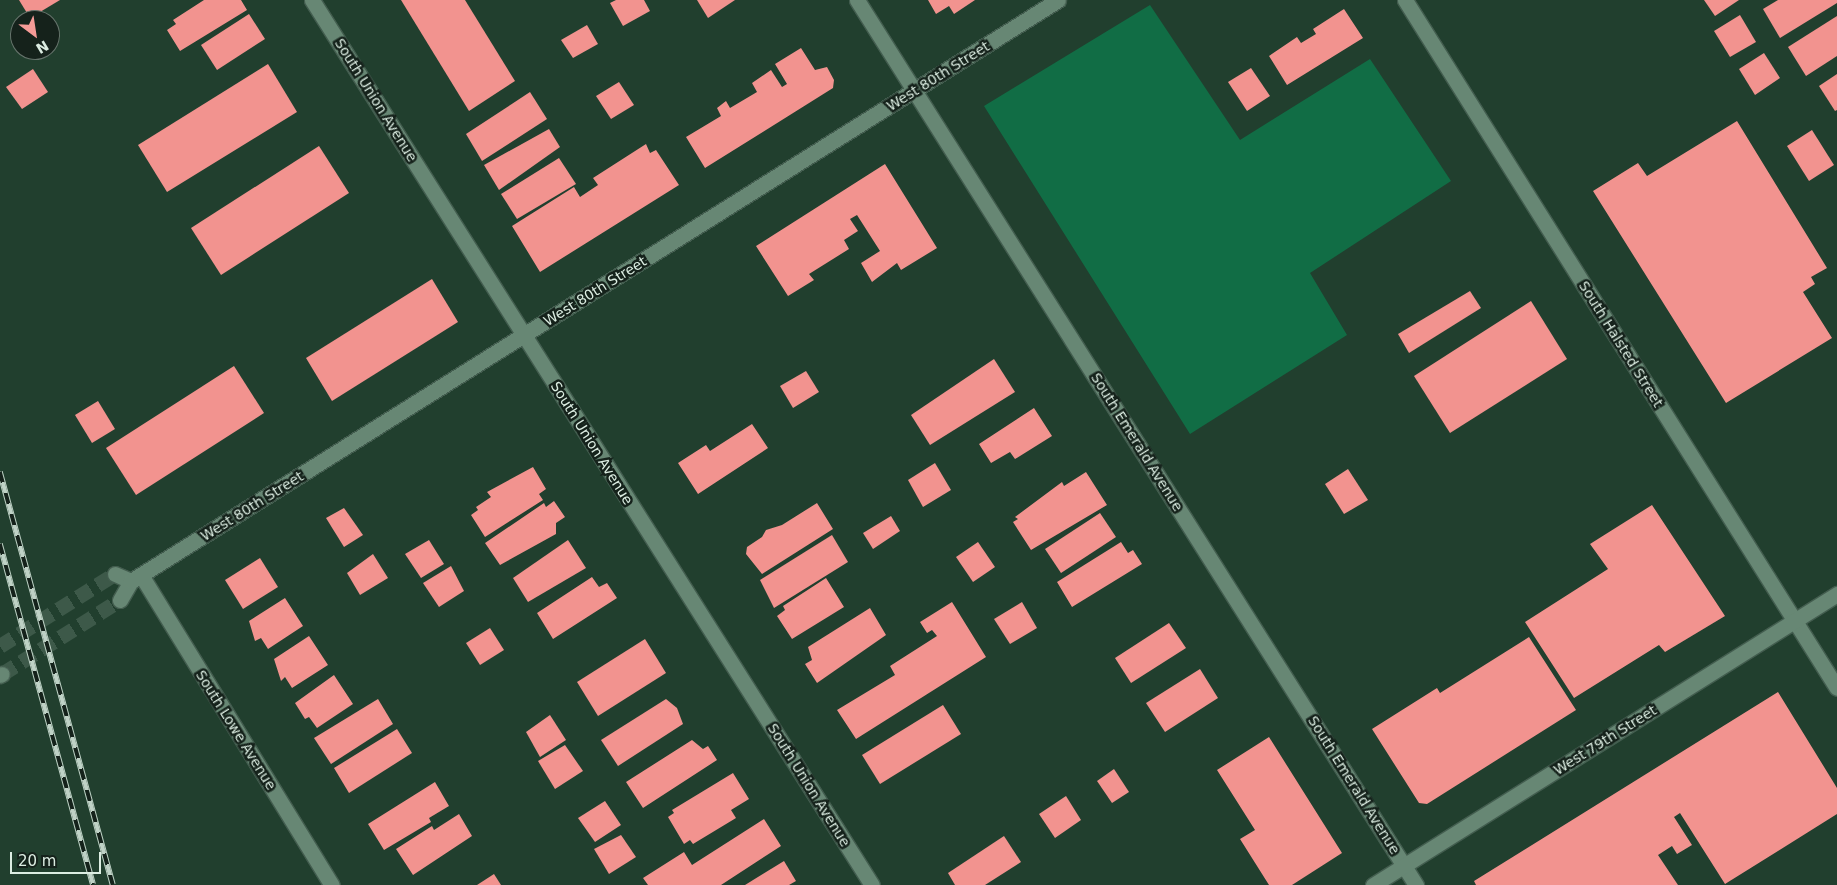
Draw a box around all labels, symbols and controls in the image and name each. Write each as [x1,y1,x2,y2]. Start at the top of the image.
north arrow [10,10,60,60]
street label: South Union Avenue [331,35,421,165]
text: N [33,37,51,57]
street label: West 80th Street [883,38,993,114]
street label: West 80th Street [540,253,650,329]
street label: South Halsted Street [1575,278,1667,410]
street label: South Emerald Avenue [1088,370,1186,514]
street label: South Union Avenue [547,378,637,508]
street label: West 80th Street [197,468,307,544]
street label: South Lowe Avenue [192,667,280,793]
street label: West 79th Street [1550,702,1660,778]
street label: South Emerald Avenue [1305,713,1403,857]
street label: South Union Avenue [764,720,854,850]
scale bar [12,842,104,874]
text: 20 m [18,852,56,870]

